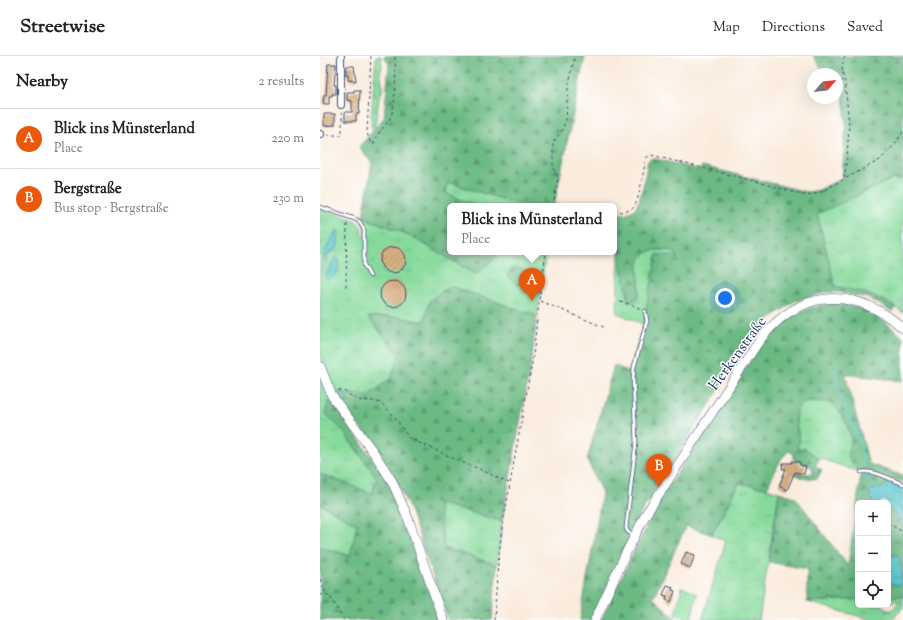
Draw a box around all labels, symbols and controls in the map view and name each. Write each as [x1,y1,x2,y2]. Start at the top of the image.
text: Streetwise [20,14,105,41]
text: Map [713,18,740,38]
text: Directions [762,18,825,38]
text: Saved [847,18,883,38]
north arrow [807,68,843,104]
text: Nearby [16,70,68,94]
text: 2 results [259,73,304,91]
text: Blick ins Münsterland [54,119,195,140]
text: A [24,130,34,148]
text: 220 m [271,130,304,148]
text: Place [54,140,83,158]
text: Bergstraße [54,179,122,200]
text: B [25,190,33,208]
text: 230 m [272,190,304,208]
text: Bus stop · Bergstraße [54,200,169,218]
popup [447,203,617,255]
text: Blick ins Münsterland [462,210,602,231]
text: Place [462,231,490,249]
pin: A [519,268,545,301]
your location [715,288,735,308]
street label: Herkenstraße [704,313,772,395]
pin: B [646,454,672,487]
map controls [855,500,891,608]
button: + [855,500,891,536]
button: − [855,536,891,572]
button: locate [855,572,891,608]

